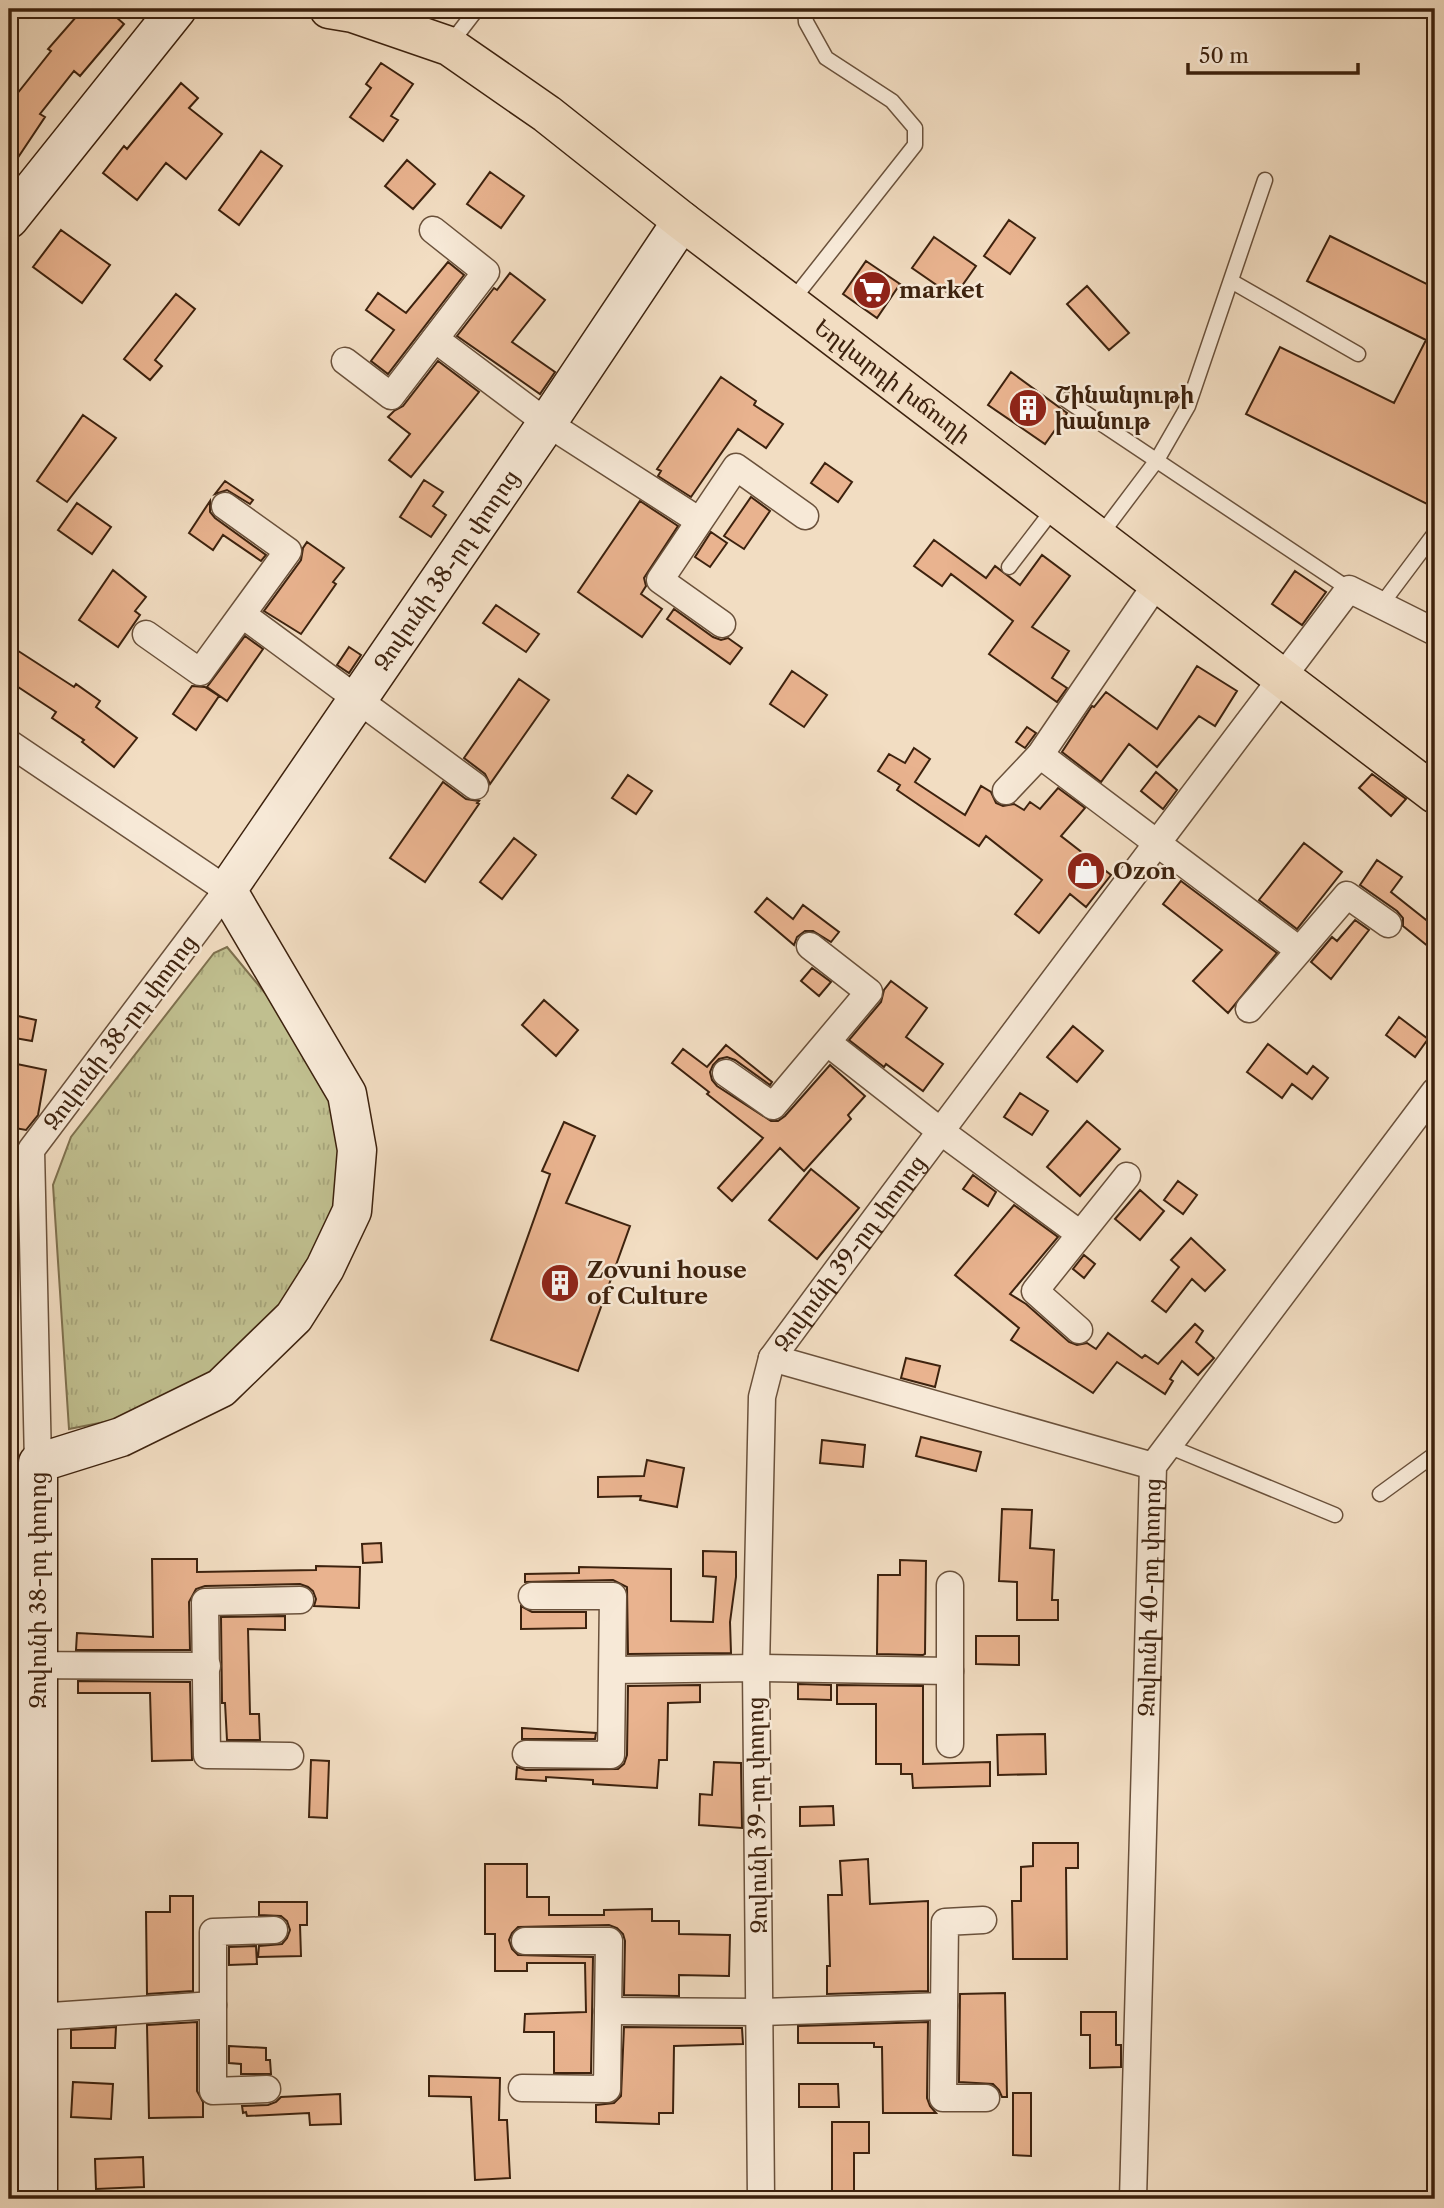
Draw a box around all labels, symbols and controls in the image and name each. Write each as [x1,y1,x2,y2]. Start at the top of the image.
scale bar [1188,32,1358,76]
text: 50 m [1199,43,1249,68]
supermarket icon: market [851,269,893,311]
place label: market [899,276,985,304]
street label: Եղվարդի խճուղի [809,313,976,450]
place label: Շինանյութի խանութ [1055,381,1194,435]
building icon: Շինանյութի խանութ [1007,387,1049,429]
street label: Զովունի 38-րդ փողոց [368,464,525,676]
shop icon: Ozon [1065,850,1107,892]
place label: Ozon [1113,857,1176,885]
street label: Զովունի 38-րդ փողոց [38,929,202,1135]
street label: Զովունի 39-րդ փողոց [768,1150,932,1357]
place label: Zovuni house of Culture [587,1256,747,1310]
building icon: Zovuni house of Culture [539,1262,581,1304]
street label: Զովունի 38-րդ փողոց [24,1472,52,1708]
street label: Զովունի 40-րդ փողոց [1132,1478,1167,1717]
street label: Զովունի 39-րդ փողոց [741,1696,773,1934]

